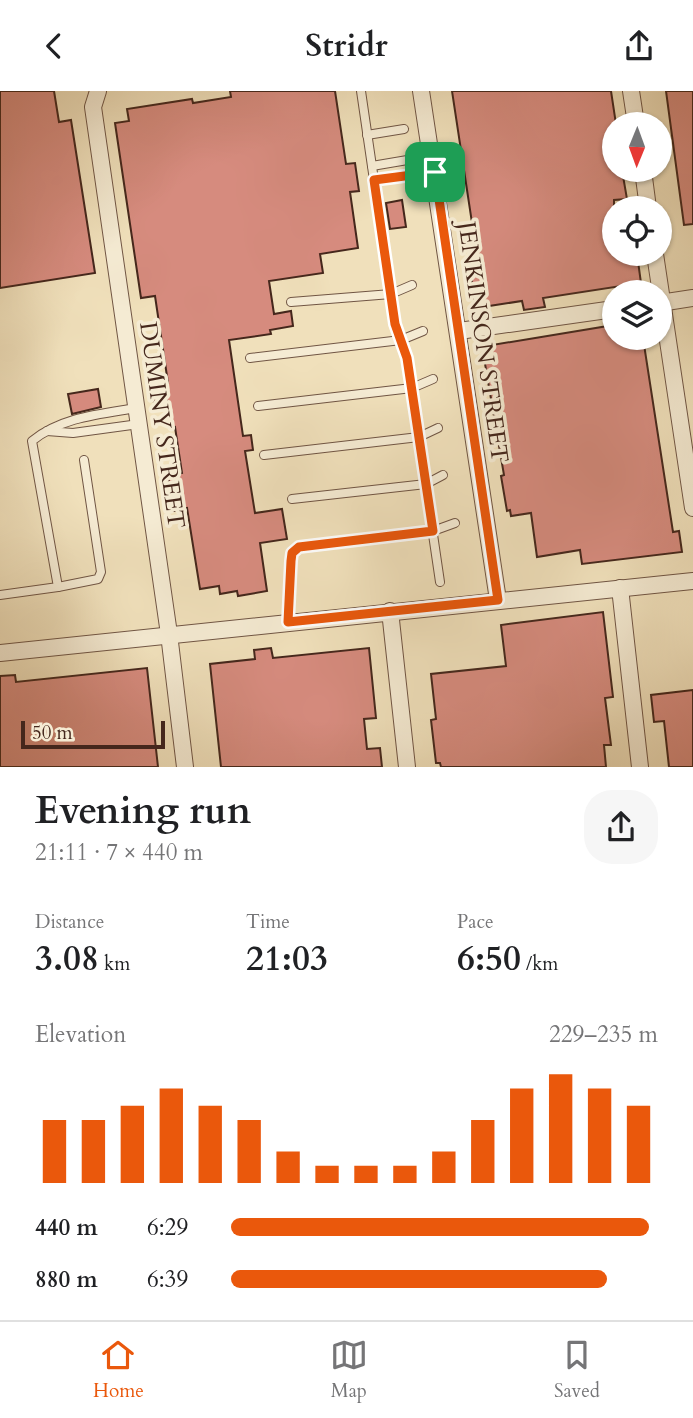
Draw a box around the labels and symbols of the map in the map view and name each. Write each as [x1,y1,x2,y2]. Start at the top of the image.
north arrow [602,112,672,182]
pin [405,142,465,202]
street label: JENKINSON STREET [449,216,516,465]
street label: DUMINY STREET [131,320,193,530]
scale bar [21,718,164,750]

